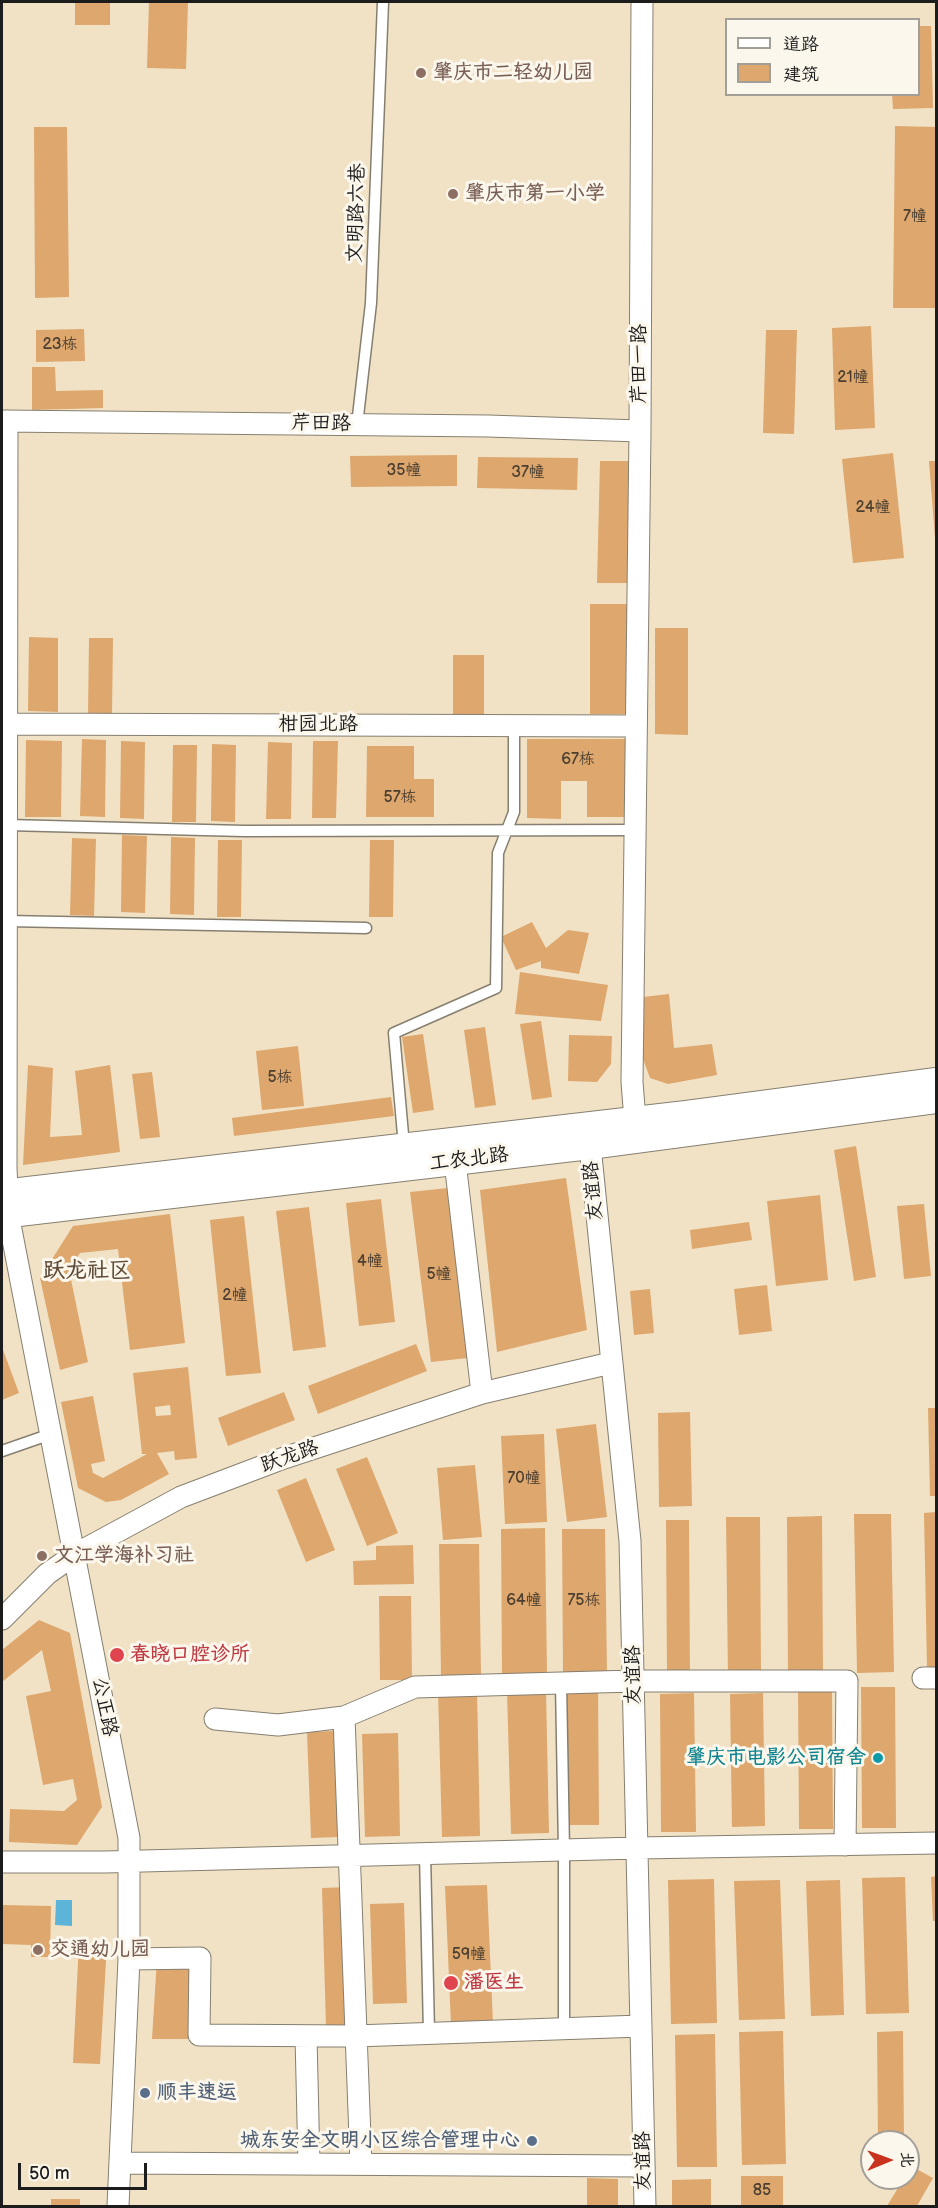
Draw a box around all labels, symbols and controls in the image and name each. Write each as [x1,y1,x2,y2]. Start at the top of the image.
legend [725,18,920,96]
text: 道路 [783,34,819,55]
place label: 肇庆市二轻幼儿园 [433,61,593,85]
text: 建筑 [783,64,819,85]
marker: 肇庆市二轻幼儿园 [414,66,428,80]
street label: 文明路六巷 [343,163,371,263]
place label: 肇庆市第一小学 [465,182,605,206]
marker: 肇庆市第一小学 [446,187,460,201]
house number: 7幢 [903,207,927,227]
street label: 芹田一路 [628,324,652,404]
house number: 23栋 [43,335,77,355]
house number: 21幢 [837,368,869,388]
street label: 芹田路 [291,411,351,437]
house number: 35幢 [386,461,422,481]
house number: 37幢 [511,463,545,483]
house number: 24幢 [856,498,890,518]
street label: 柑园北路 [278,713,358,737]
house number: 67栋 [561,750,595,770]
house number: 57栋 [383,788,417,808]
house number: 5栋 [267,1068,293,1088]
street label: 工农北路 [428,1143,510,1177]
street label: 友谊路 [579,1160,609,1222]
house number: 4幢 [357,1252,383,1272]
district label: 跃龙社区 [43,1258,131,1284]
house number: 5幢 [426,1265,452,1285]
house number: 2幢 [222,1286,248,1306]
street label: 跃龙路 [258,1436,322,1478]
house number: 70幢 [507,1469,541,1489]
place label: 文江学海补习社 [54,1544,194,1568]
marker: 文江学海补习社 [35,1549,49,1563]
house number: 64幢 [506,1591,542,1611]
house number: 75栋 [567,1591,601,1611]
place label: 春晓口腔诊所 [130,1643,250,1667]
street label: 友谊路 [621,1645,647,1705]
marker: 春晓口腔诊所 [108,1646,126,1664]
street label: 公正路 [86,1675,122,1739]
place label: 肇庆市电影公司宿舍 [686,1746,866,1770]
marker: 肇庆市电影公司宿舍 [871,1751,885,1765]
place label: 交通幼儿园 [50,1938,150,1962]
marker: 交通幼儿园 [31,1943,45,1957]
house number: 59幢 [452,1945,486,1965]
place label: 潘医生 [464,1971,524,1995]
marker: 潘医生 [442,1974,460,1992]
place label: 顺丰速运 [157,2081,237,2105]
marker: 顺丰速运 [138,2086,152,2100]
place label: 城东安全文明小区综合管理中心 [240,2129,520,2153]
north arrow [860,2130,920,2190]
street label: 友谊路 [631,2131,657,2191]
marker: 城东安全文明小区综合管理中心 [525,2134,539,2148]
scale bar [21,2151,150,2189]
text: 北 [897,2152,916,2168]
text: 50 m [29,2163,70,2184]
house number: 85 [753,2181,771,2201]

